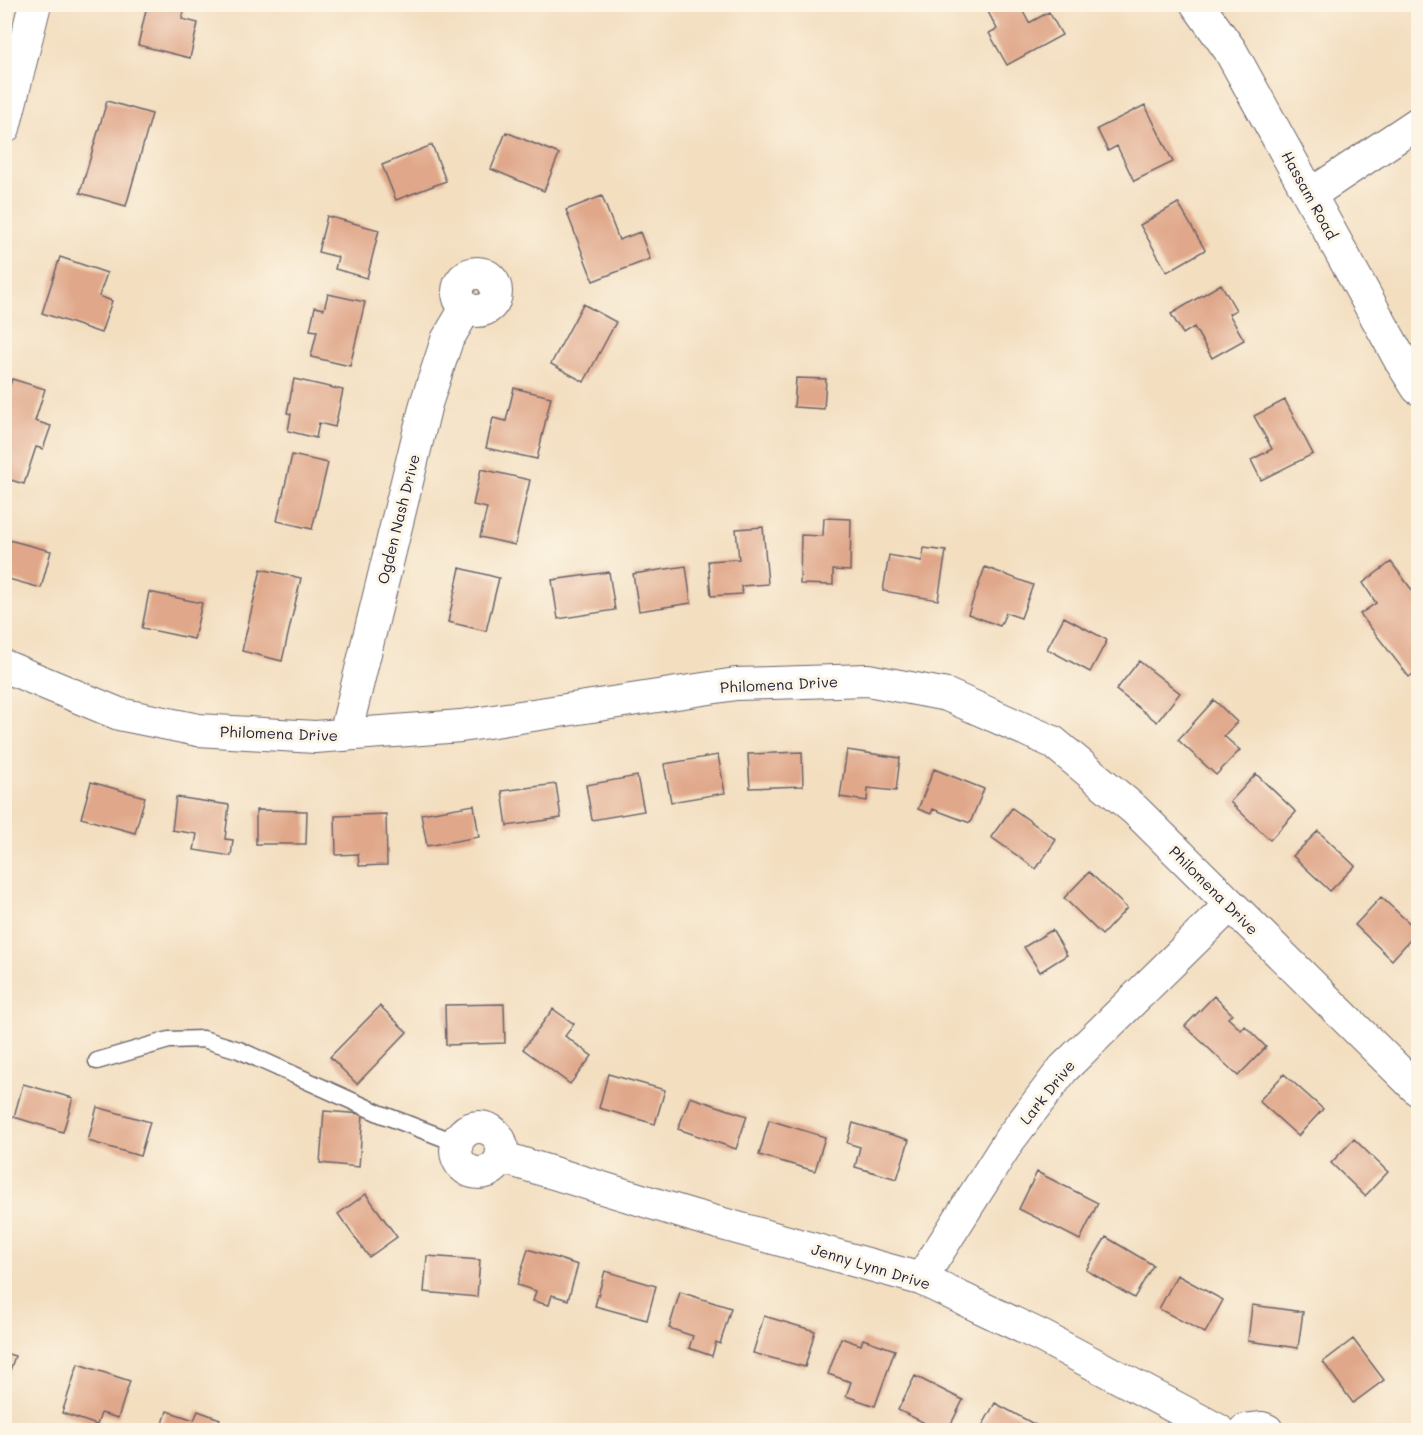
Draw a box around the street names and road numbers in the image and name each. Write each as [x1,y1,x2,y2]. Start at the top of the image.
street label: Hassam Road [1277,147,1343,243]
street label: Ogden Nash Drive [372,452,424,586]
street label: Philomena Drive [719,671,839,697]
street label: Philomena Drive [220,721,338,745]
street label: Philomena Drive [1165,841,1263,939]
street label: Lark Drive [1015,1056,1079,1128]
street label: Jenny Lynn Drive [809,1238,933,1294]

